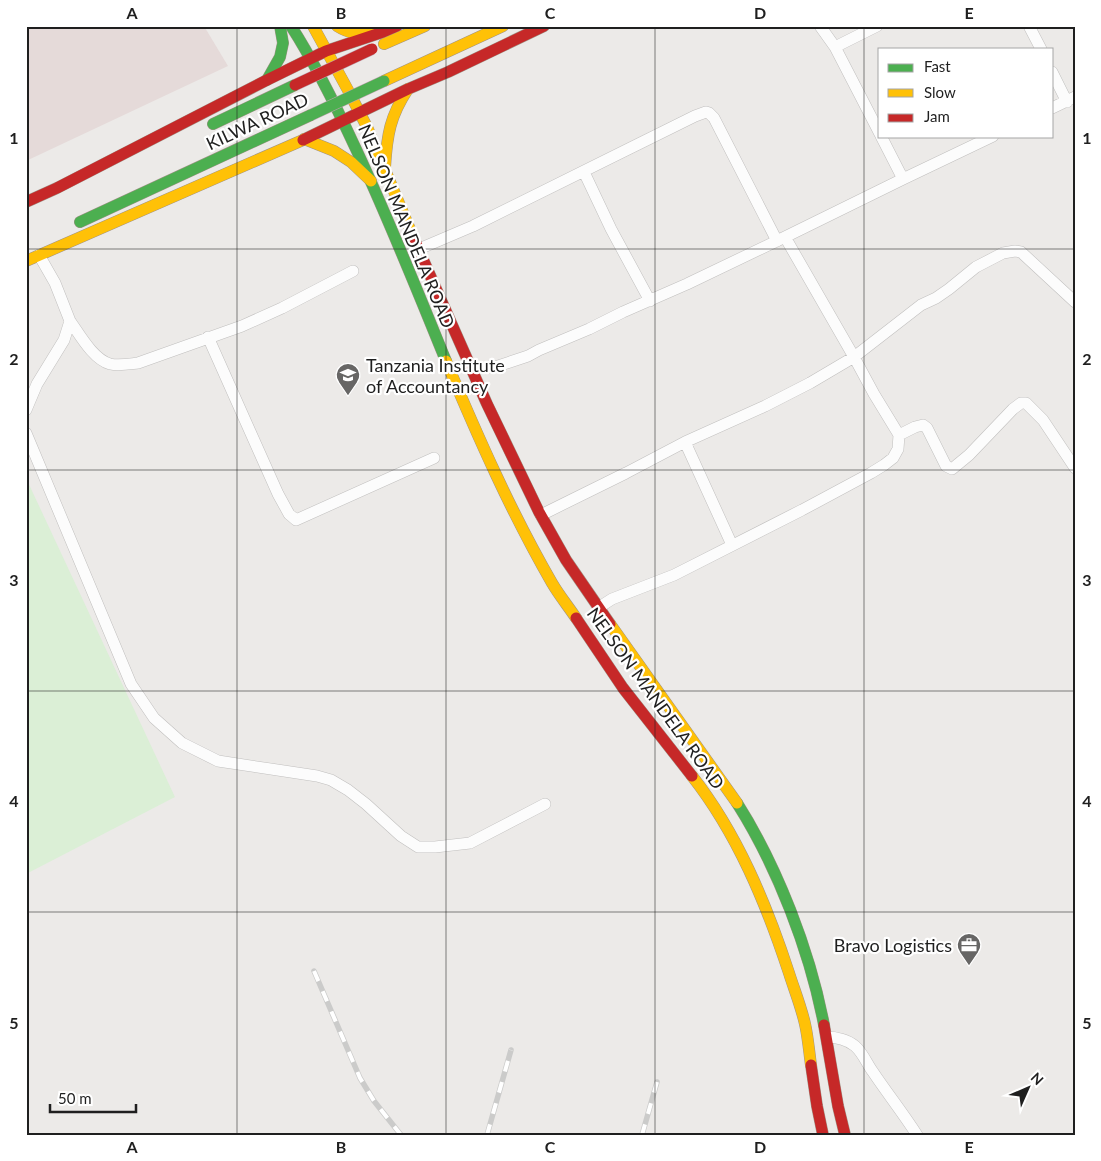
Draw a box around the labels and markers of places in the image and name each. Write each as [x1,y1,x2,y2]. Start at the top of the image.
place label: Tanzania Institute of Accountancy [366,354,505,397]
school or university icon: Tanzania Institute of Accountancy [335,362,361,396]
office icon: Bravo Logistics [956,932,982,966]
place label: Bravo Logistics [834,934,952,956]

